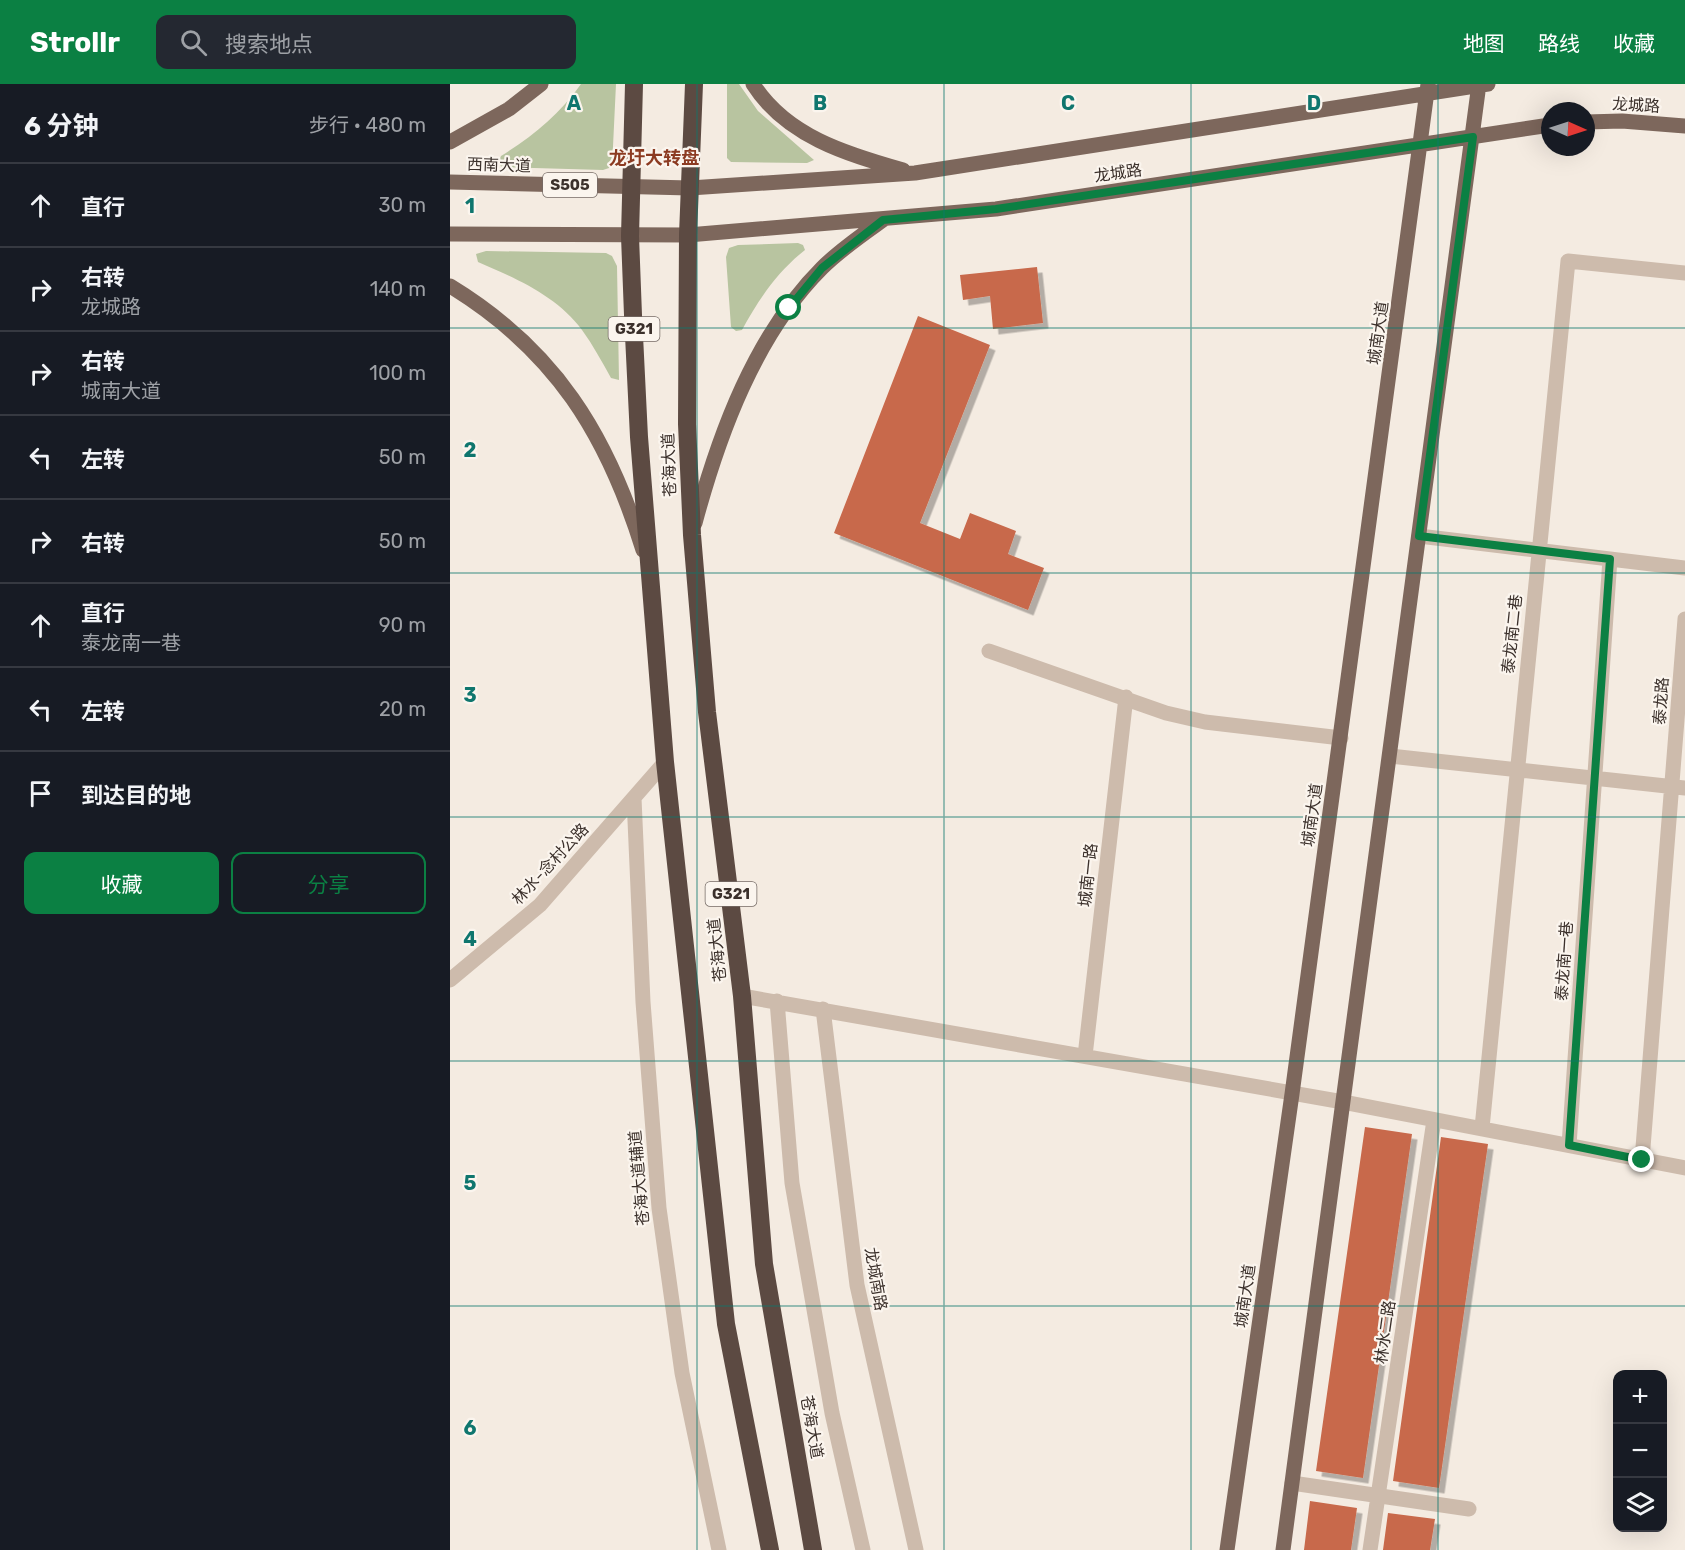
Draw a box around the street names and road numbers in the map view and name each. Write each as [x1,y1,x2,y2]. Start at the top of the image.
street label: 龙城路 [1612,94,1660,116]
street label: 西南大道 [467,154,531,176]
street label: 龙城路 [1093,160,1143,186]
road number: S505 [543,173,597,197]
street label: 城南大道 [1364,300,1392,366]
road number: G321 [608,317,660,341]
street label: 苍海大道 [658,433,680,497]
street label: 泰龙南二巷 [1498,593,1526,675]
street label: 泰龙路 [1650,676,1672,726]
street label: 城南大道 [1298,782,1326,848]
street label: 林水-念村公路 [508,820,592,908]
street label: 城南一路 [1075,842,1101,908]
road number: G321 [706,882,756,906]
street label: 苍海大道 [704,917,730,983]
street label: 泰龙南一巷 [1552,920,1576,1002]
street label: 苍海大道辅道 [625,1129,653,1227]
street label: 龙城南路 [861,1246,891,1312]
street label: 城南大道 [1231,1263,1259,1329]
street label: 林水二路 [1371,1299,1399,1365]
street label: 苍海大道 [797,1394,827,1460]

